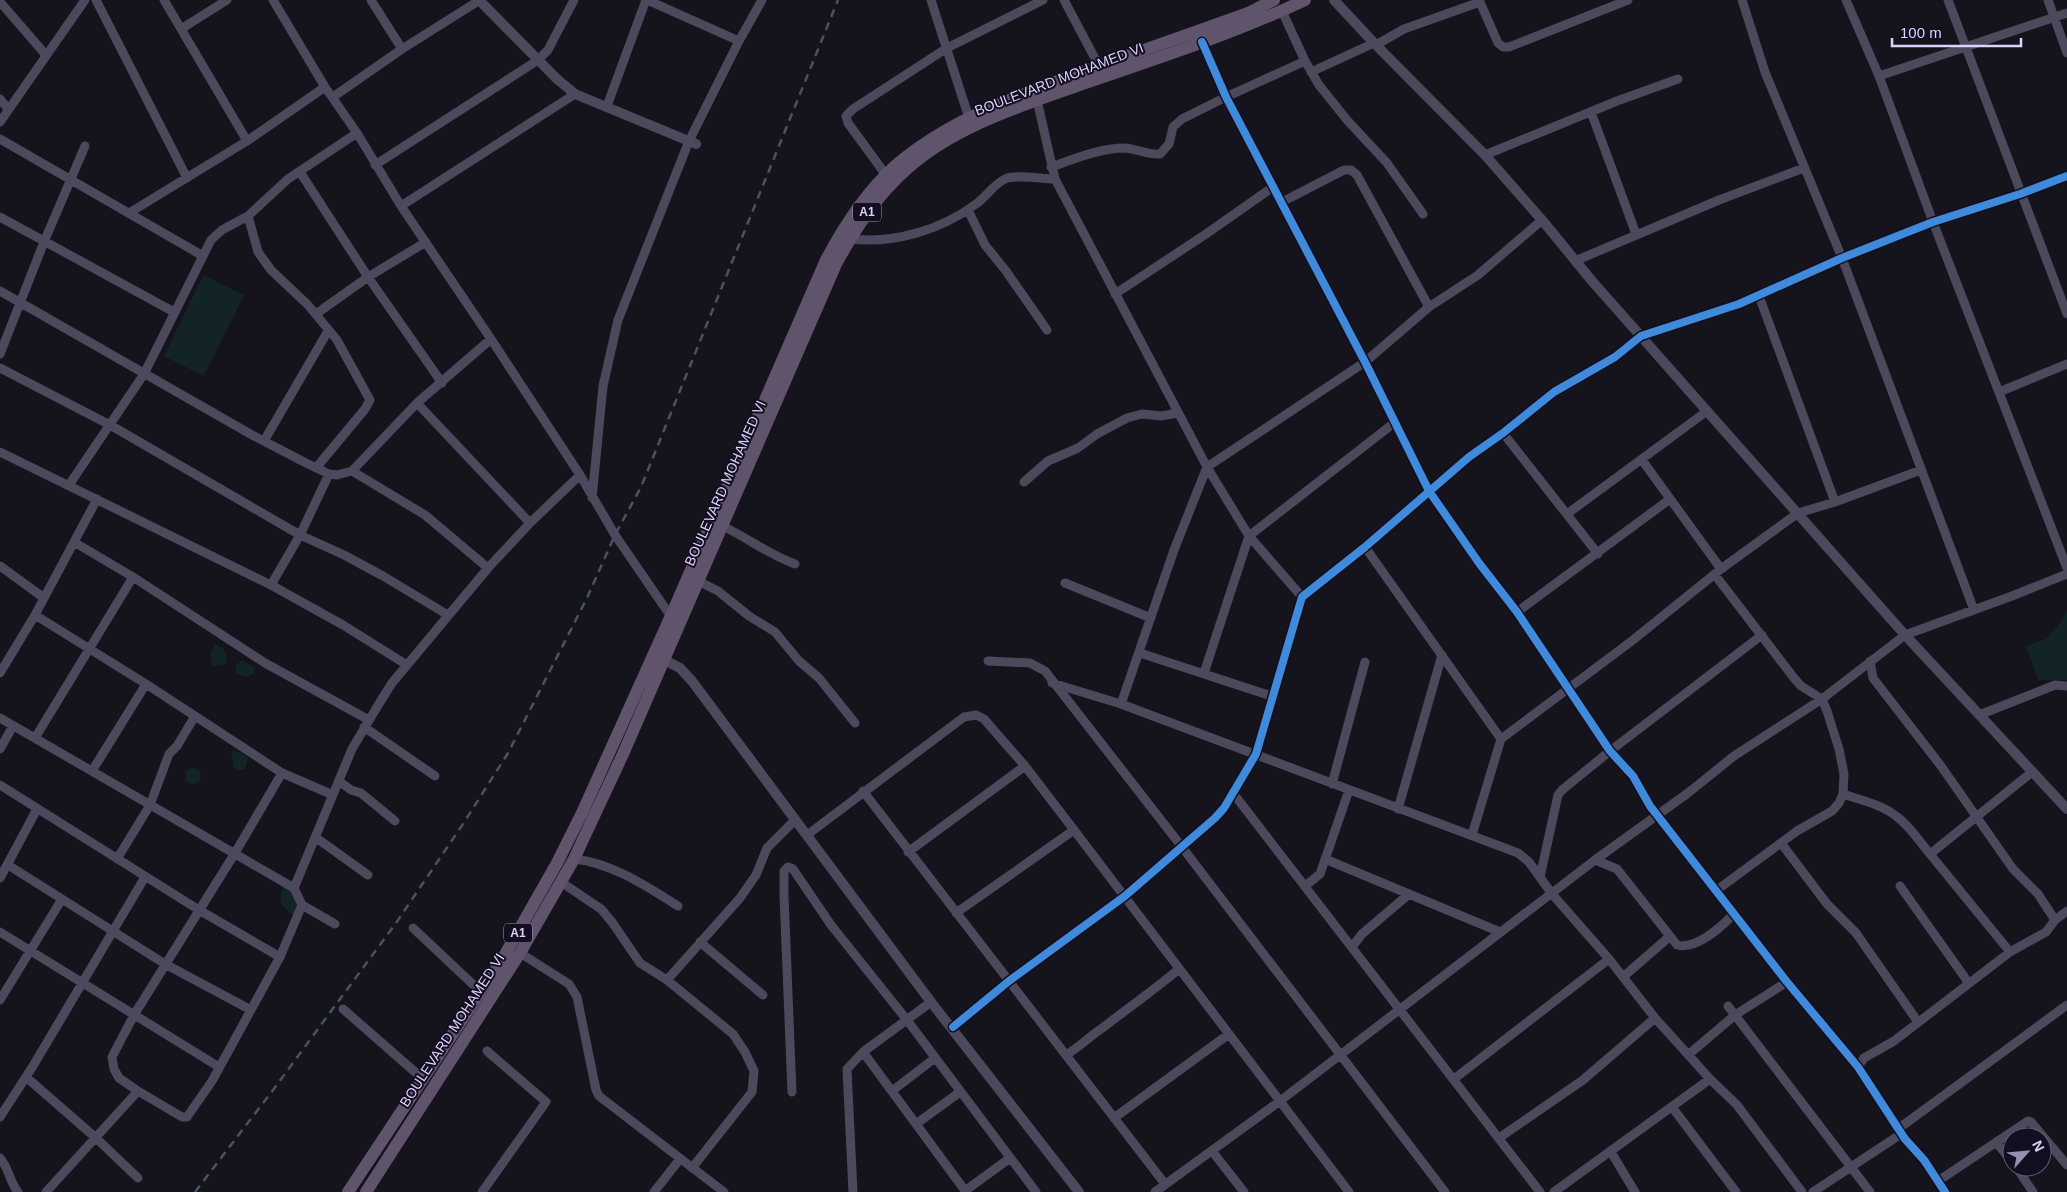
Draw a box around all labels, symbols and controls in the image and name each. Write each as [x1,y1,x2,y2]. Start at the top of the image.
scale bar [1892,15,2021,47]
text: 100 m [1900,24,1942,41]
street label: BOULEVARD MOHAMED VI [972,39,1146,119]
road number: A1 [853,202,881,222]
street label: BOULEVARD MOHAMED VI [681,398,769,568]
road number: A1 [504,924,532,942]
street label: BOULEVARD MOHAMED VI [396,950,508,1110]
north arrow [2002,1127,2052,1177]
text: N [2029,1138,2048,1154]

